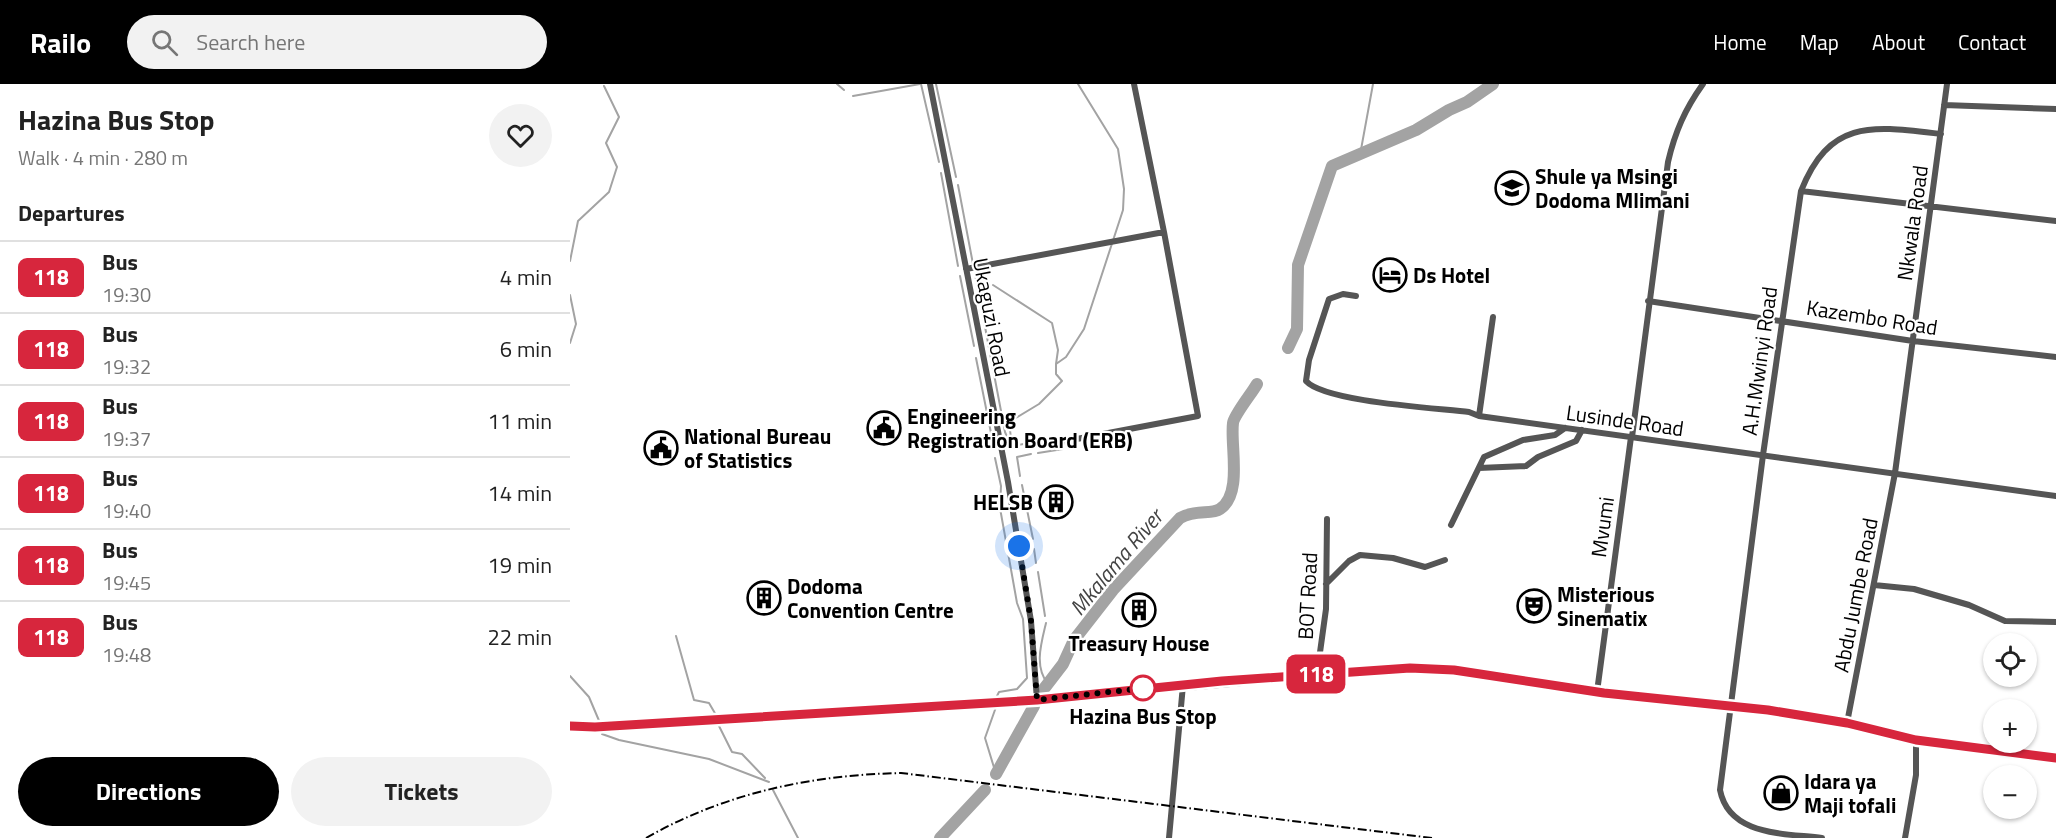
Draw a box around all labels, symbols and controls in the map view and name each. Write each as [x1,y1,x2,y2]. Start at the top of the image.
search box [127,15,547,69]
text: Railo [30,21,91,64]
text: Search here [196,25,305,59]
icon: search [148,26,181,59]
text: Home [1713,26,1767,58]
text: Map [1800,26,1839,58]
text: About [1872,26,1925,58]
text: Contact [1958,26,2026,58]
text: Hazina Bus Stop [18,98,214,141]
button: heart [489,104,552,167]
text: Walk · 4 min · 280 m [18,142,188,173]
place label: Shule ya Msingi Dodoma Mlimani [1535,160,1690,216]
street label: Nkwala Road [1888,163,1936,283]
school or university icon: Shule ya Msingi Dodoma Mlimani [1494,170,1530,206]
text: Departures [18,196,125,230]
text: Bus [102,245,138,279]
street label: Ukaguzi Road [965,255,1019,379]
hotel icon: Ds Hotel [1372,257,1408,293]
place label: Ds Hotel [1413,259,1490,291]
text: 4 min [500,260,552,294]
text: 118 [33,261,69,293]
text: 19:30 [102,279,151,310]
street label: A.H.Mwinyi Road [1733,285,1785,437]
street label: Kazembo Road [1804,291,1940,343]
text: Bus [102,317,138,351]
text: 6 min [500,332,552,366]
text: 118 [33,333,69,365]
text: 19:32 [102,351,151,382]
text: Bus [102,389,138,423]
street label: Lusinde Road [1564,396,1686,444]
place label: Engineering Registration Board (ERB) [907,400,1133,456]
text: 11 min [487,404,552,438]
text: 118 [33,405,69,437]
public building icon: Engineering Registration Board (ERB) [866,410,902,446]
place label: National Bureau of Statistics [684,420,831,476]
text: 19:37 [102,423,151,454]
public building icon: National Bureau of Statistics [643,430,679,466]
text: Bus [102,461,138,495]
text: 14 min [487,476,552,510]
text: 118 [33,477,69,509]
building icon: HELSB [1038,484,1074,520]
place label: HELSB [973,486,1033,518]
text: 19:40 [102,495,151,526]
street label: Mvumi [1582,495,1622,559]
water label: Mkalama River [1061,499,1173,623]
street label: Abdu Jumbe Road [1824,515,1886,675]
your location [1004,531,1034,561]
text: Bus [102,533,138,567]
text: 19 min [487,548,552,582]
text: 118 [33,549,69,581]
street label: BOT Road [1289,551,1325,641]
text: 19:45 [102,567,151,598]
place label: Dodoma Convention Centre [787,570,954,626]
place label: Misterious Sinematix [1557,578,1655,634]
building icon: Dodoma Convention Centre [746,580,782,616]
theatre icon: Misterious Sinematix [1516,588,1552,624]
building icon: Treasury House [1121,592,1157,628]
text: Bus [102,605,138,639]
text: 22 min [487,620,552,654]
text: 118 [33,621,69,653]
place label: Treasury House [1068,627,1210,659]
map controls [1983,633,2037,819]
button: locate [1983,633,2037,687]
text: 19:48 [102,639,151,670]
line badge: 118 [1282,654,1350,694]
text: 118 [1298,658,1334,690]
marker: Hazina Bus Stop [1130,675,1156,701]
button: + [1983,699,2037,753]
place label: Hazina Bus Stop [1069,700,1217,732]
button: Directions [18,757,279,826]
button: Tickets [291,757,552,826]
place label: Idara ya Maji tofali [1804,765,1896,821]
button: − [1983,765,2037,819]
shop icon: Idara ya Maji tofali [1763,775,1799,811]

